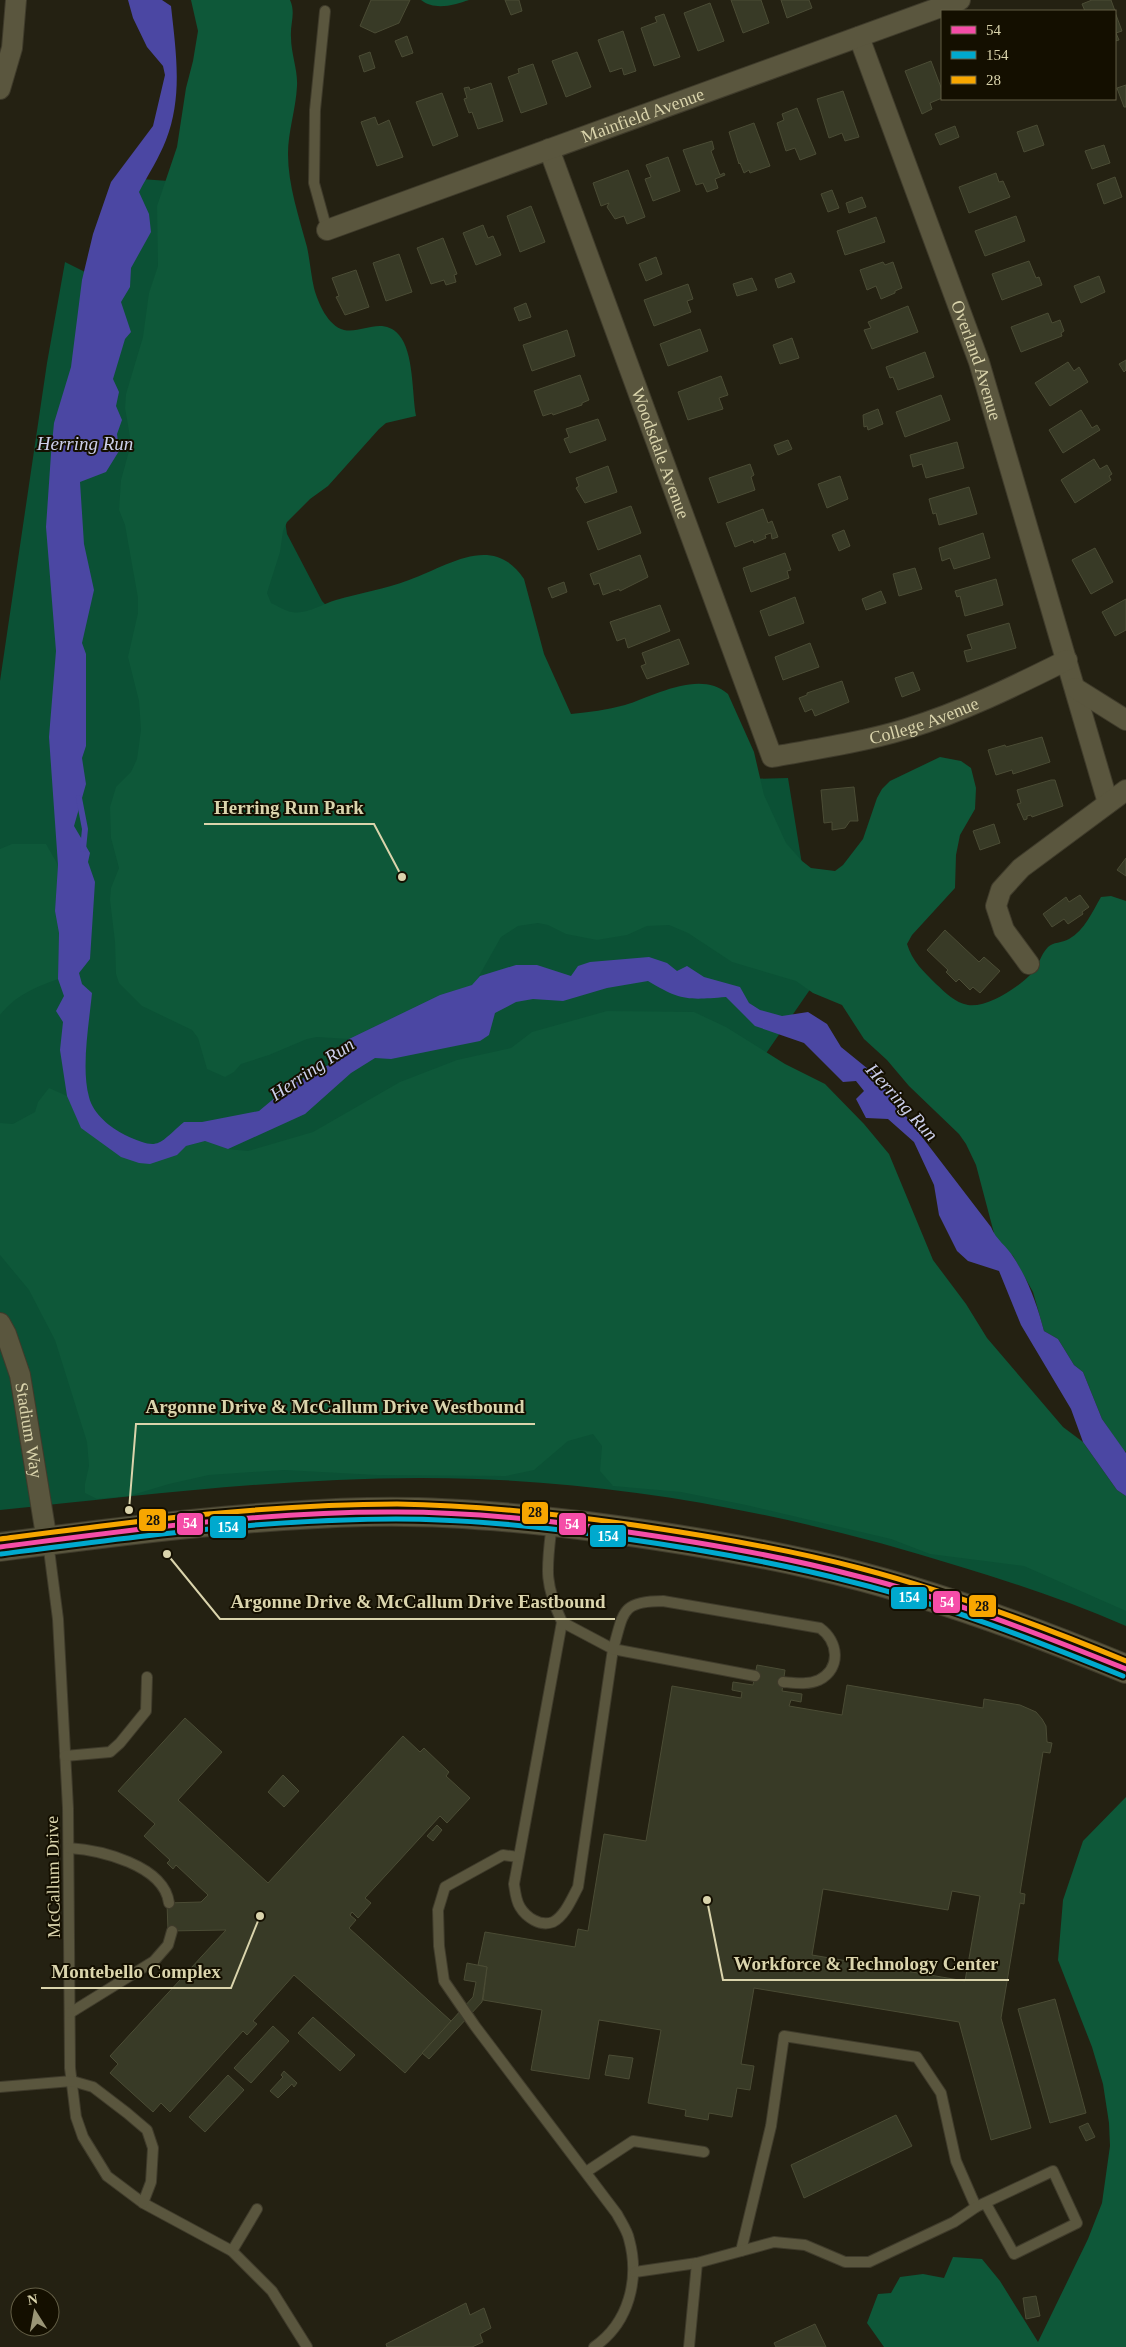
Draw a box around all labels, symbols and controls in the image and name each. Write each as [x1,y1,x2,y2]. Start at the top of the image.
legend [941,10,1116,100]
text: 54 [986,22,1002,38]
text: 154 [986,47,1009,63]
text: 28 [986,72,1001,88]
street label: Mainfield Avenue [579,84,707,147]
street label: Overland Avenue [947,298,1005,423]
street label: Woodsdale Avenue [627,385,694,521]
water label: Herring Run [36,433,133,454]
street label: College Avenue [867,693,982,748]
callout: Herring Run Park [204,790,374,824]
text: Herring Run Park [214,797,364,818]
water label: Herring Run [265,1033,358,1105]
water label: Herring Run [861,1058,942,1145]
street label: Stadium Way [11,1381,47,1480]
callout: Argonne Drive & McCallum Drive Westbound [136,1390,535,1424]
text: Argonne Drive & McCallum Drive Westbound [145,1396,525,1417]
line badge: 28 [521,1501,549,1525]
text: 28 [528,1505,542,1520]
line badge: 28 [138,1508,167,1532]
line badge: 54 [176,1512,204,1536]
line badge: 54 [558,1512,587,1536]
text: 28 [146,1513,160,1528]
line badge: 154 [209,1515,247,1539]
text: 54 [183,1516,197,1531]
text: 54 [565,1517,579,1532]
text: 154 [218,1520,239,1535]
line badge: 154 [589,1524,627,1548]
text: 154 [598,1529,619,1544]
callout: Argonne Drive & McCallum Drive Eastbound [220,1585,615,1619]
line badge: 154 [890,1586,928,1610]
text: 154 [899,1590,920,1605]
line badge: 54 [932,1590,961,1614]
text: Argonne Drive & McCallum Drive Eastbound [230,1591,606,1612]
line badge: 28 [968,1594,997,1618]
text: 54 [940,1595,954,1610]
text: 28 [975,1599,989,1614]
street label: McCallum Drive [42,1816,64,1938]
callout: Workforce & Technology Center [723,1946,1009,1980]
text: Workforce & Technology Center [733,1953,999,1974]
callout: Montebello Complex [41,1954,231,1988]
text: Montebello Complex [51,1961,221,1982]
north arrow [10,2287,60,2337]
text: N [26,2291,39,2308]

